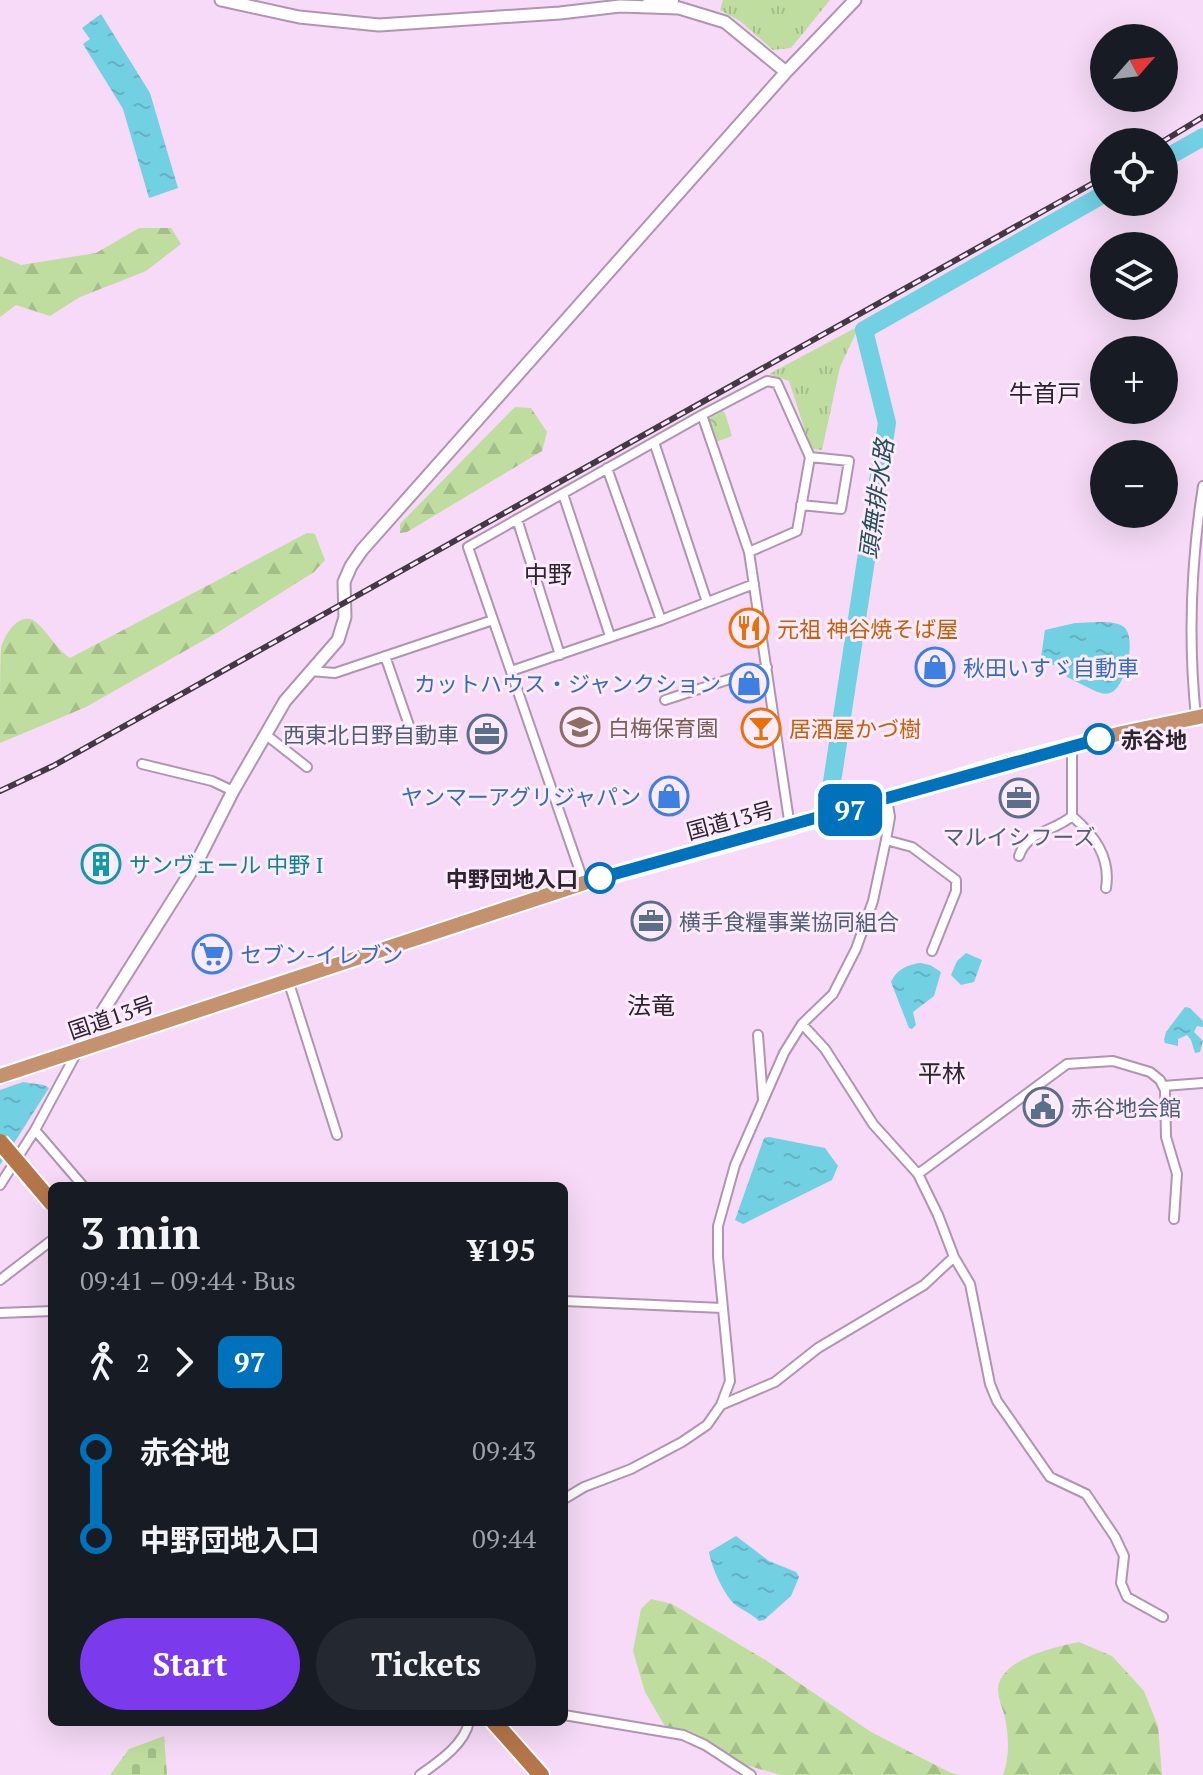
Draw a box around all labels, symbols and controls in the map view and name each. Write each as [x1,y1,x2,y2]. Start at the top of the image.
north arrow [1090,24,1178,112]
map controls [1090,24,1178,528]
button: locate [1090,128,1178,216]
button: layers [1090,232,1178,320]
button: + [1090,336,1178,424]
district label: 牛首戸 [1009,377,1081,409]
water label: 頭無排水路 [852,435,900,561]
button: − [1090,440,1178,528]
district label: 中野 [524,558,572,590]
restaurant icon: 元祖 神谷焼そば屋 [728,607,770,649]
place label: 元祖 神谷焼そば屋 [777,614,958,643]
shop icon: 秋田いすゞ自動車 [914,646,956,688]
place label: 秋田いすゞ自動車 [963,653,1139,682]
shop icon: カットハウス・ジャンクション [728,662,770,704]
place label: カットハウス・ジャンクション [414,669,721,698]
school or university icon: 白梅保育園 [559,706,601,748]
bar icon: 居酒屋かづ樹 [740,707,782,749]
office icon: 西東北日野自動車 [466,713,508,755]
place label: 白梅保育園 [608,713,718,742]
place label: 居酒屋かづ樹 [789,714,921,743]
place label: 西東北日野自動車 [283,720,459,749]
marker: 赤谷地 [1084,724,1114,754]
place label: 赤谷地 [1121,725,1187,754]
shop icon: ヤンマーアグリジャパン [648,775,690,817]
office icon: マルイシフーズ [998,777,1040,819]
place label: ヤンマーアグリジャパン [401,782,641,811]
line badge: 97 [814,784,886,836]
text: 97 [834,791,866,828]
street label: 国道13号 [683,794,777,846]
place label: マルイシフーズ [943,822,1095,851]
building icon: サンヴェール 中野 I [80,843,122,885]
place label: サンヴェール 中野 I [129,850,323,879]
marker: 中野団地入口 [585,863,615,893]
place label: 中野団地入口 [446,864,578,893]
office icon: 横手食糧事業協同組合 [630,900,672,942]
place label: 横手食糧事業協同組合 [679,907,899,936]
supermarket icon: セブン-イレブン [191,933,233,975]
place label: セブン-イレブン [240,940,403,969]
street label: 国道13号 [64,989,158,1045]
district label: 法竜 [627,989,675,1021]
district label: 平林 [918,1057,966,1089]
public building icon: 赤谷地会館 [1022,1086,1064,1128]
place label: 赤谷地会館 [1071,1093,1181,1122]
text: 3 min [80,1203,200,1262]
text: ¥195 [468,1230,536,1270]
text: 09:41 – 09:44 · Bus [80,1263,296,1297]
icon: walk [80,1340,124,1384]
icon: forward [162,1340,206,1384]
text: 97 [234,1343,266,1380]
text: 2 [136,1345,150,1379]
text: 赤谷地 [140,1432,230,1472]
text: 09:43 [472,1433,536,1467]
text: 中野団地入口 [140,1520,320,1560]
text: 09:44 [472,1521,536,1555]
button: Start [80,1618,300,1710]
button: Tickets [316,1618,536,1710]

